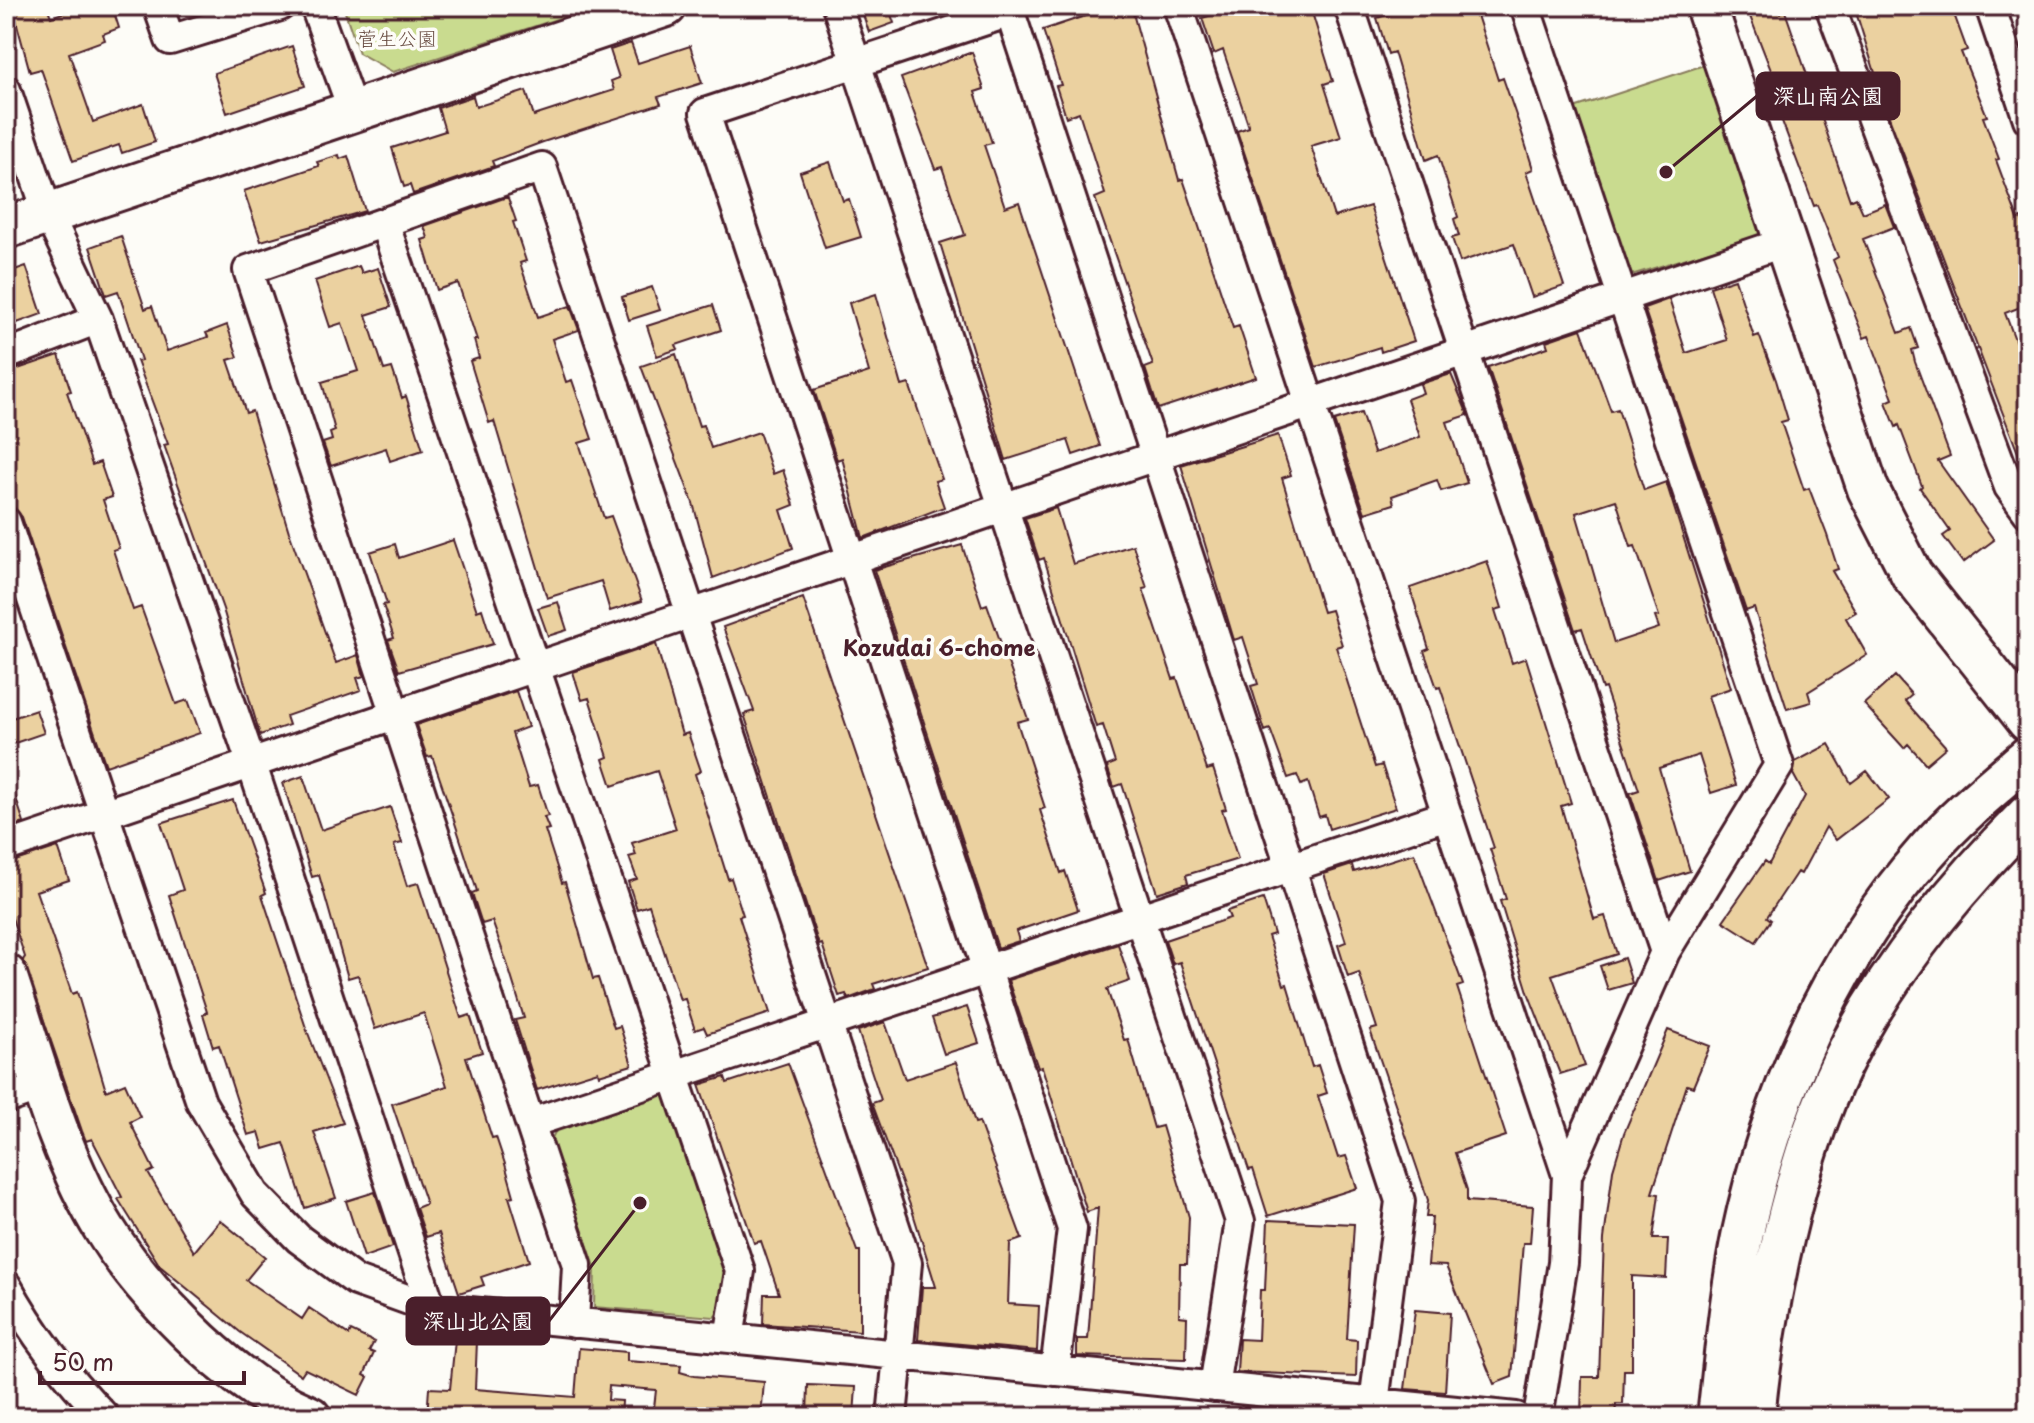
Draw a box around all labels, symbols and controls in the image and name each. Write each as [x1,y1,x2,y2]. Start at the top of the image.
park label: 菅生公園 [357,23,437,53]
callout: 深山南公園 [1757,73,1899,119]
text: 深山南公園 [1773,78,1883,111]
district label: Kozudai 6-chome [843,630,1035,663]
callout: 深山北公園 [407,1298,549,1344]
text: 深山北公園 [423,1303,533,1336]
scale bar [40,1335,244,1385]
text: 50 m [52,1343,114,1379]

